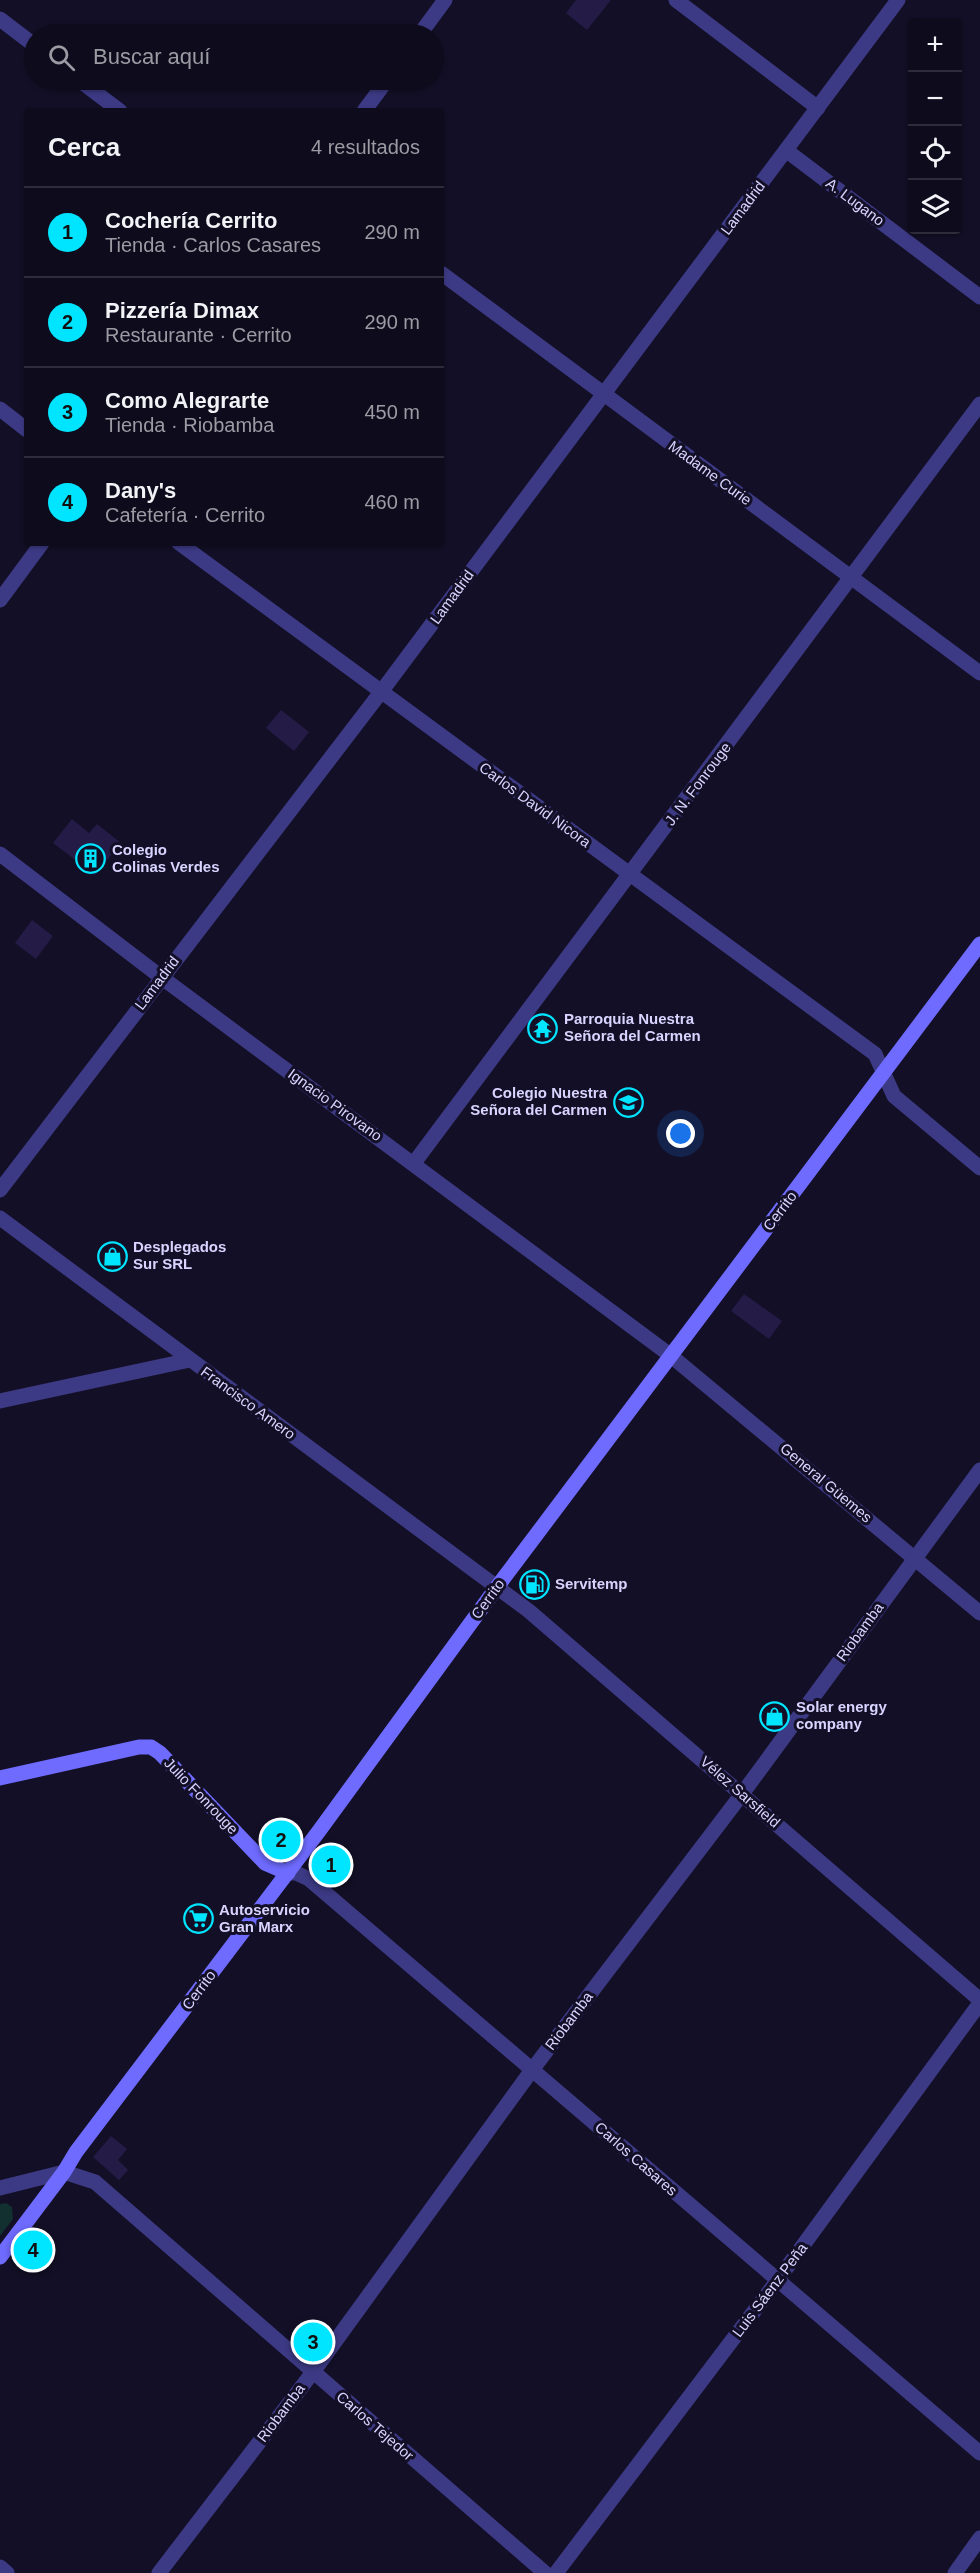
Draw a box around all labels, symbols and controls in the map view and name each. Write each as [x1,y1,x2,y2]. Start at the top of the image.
map controls [908,18,962,234]
button: + [908,18,962,72]
search box [24,24,444,90]
icon: search [45,41,78,74]
text: Buscar aquí [93,44,210,69]
button: − [908,72,962,126]
button: locate [908,126,962,180]
text: Cerca [48,132,120,162]
text: 4 resultados [311,136,420,158]
street label: A. Lugano [823,174,888,229]
street label: Lamadrid [717,178,768,238]
button: layers [908,180,962,234]
text: Cochería Cerrito [105,208,277,233]
text: 1 [62,221,73,243]
text: 290 m [364,221,420,243]
text: Tienda · Carlos Casares [105,234,321,256]
text: Pizzería Dimax [105,298,259,323]
text: 2 [62,311,73,333]
text: 290 m [364,311,420,333]
text: Restaurante · Cerrito [105,324,292,346]
text: Como Alegrarte [105,388,269,413]
text: 3 [62,401,73,423]
text: 450 m [364,401,420,423]
text: Tienda · Riobamba [105,414,274,436]
street label: Madame Curie [666,437,755,508]
text: Dany's [105,478,176,503]
text: 4 [62,491,73,513]
text: 460 m [364,491,420,513]
text: Cafetería · Cerrito [105,504,265,526]
street label: Lamadrid [426,566,477,627]
street label: J. N. Fonrouge [661,739,734,828]
street label: Carlos David Nicora [476,759,595,851]
place label: Colegio Colinas Verdes [112,841,220,875]
building icon: Colegio Colinas Verdes [75,843,107,875]
street label: Lamadrid [131,953,182,1013]
place label: Parroquia Nuestra Señora del Carmen [564,1010,701,1044]
temple icon: Parroquia Nuestra Señora del Carmen [527,1012,559,1044]
street label: Ignacio Pirovano [285,1065,385,1144]
place label: Colegio Nuestra Señora del Carmen [470,1084,608,1118]
school or university icon: Colegio Nuestra Señora del Carmen [612,1086,644,1118]
your location [666,1119,695,1148]
street label: Cerrito [759,1188,800,1234]
place label: Desplegados Sur SRL [133,1238,226,1272]
shop icon: Desplegados Sur SRL [96,1240,128,1272]
street label: Francisco Amero [198,1363,299,1443]
street label: General Güemes [777,1439,876,1526]
fuel station icon: Servitemp [518,1568,550,1600]
place label: Servitemp [555,1575,628,1592]
street label: Cerrito [467,1576,508,1622]
street label: Riobamba [833,1599,887,1664]
place label: Solar energy company [796,1698,888,1732]
shop icon: Solar energy company [759,1700,791,1732]
street label: Vélez Sarsfield [697,1752,784,1831]
street label: Julio Fonrouge [161,1754,242,1837]
pin: 2 [262,1818,300,1862]
pin: 1 [312,1842,350,1888]
place label: Autoservicio Gran Marx [219,1901,310,1935]
supermarket icon: Autoservicio Gran Marx [182,1903,214,1935]
street label: Cerrito [178,1967,219,2013]
street label: Riobamba [541,1988,596,2053]
street label: Carlos Casares [592,2118,681,2199]
pin: 4 [14,2228,52,2272]
street label: Luis Sáenz Peña [729,2239,811,2340]
pin: 3 [294,2320,332,2364]
street label: Riobamba [253,2380,308,2445]
street label: Carlos Tejedor [333,2388,417,2464]

